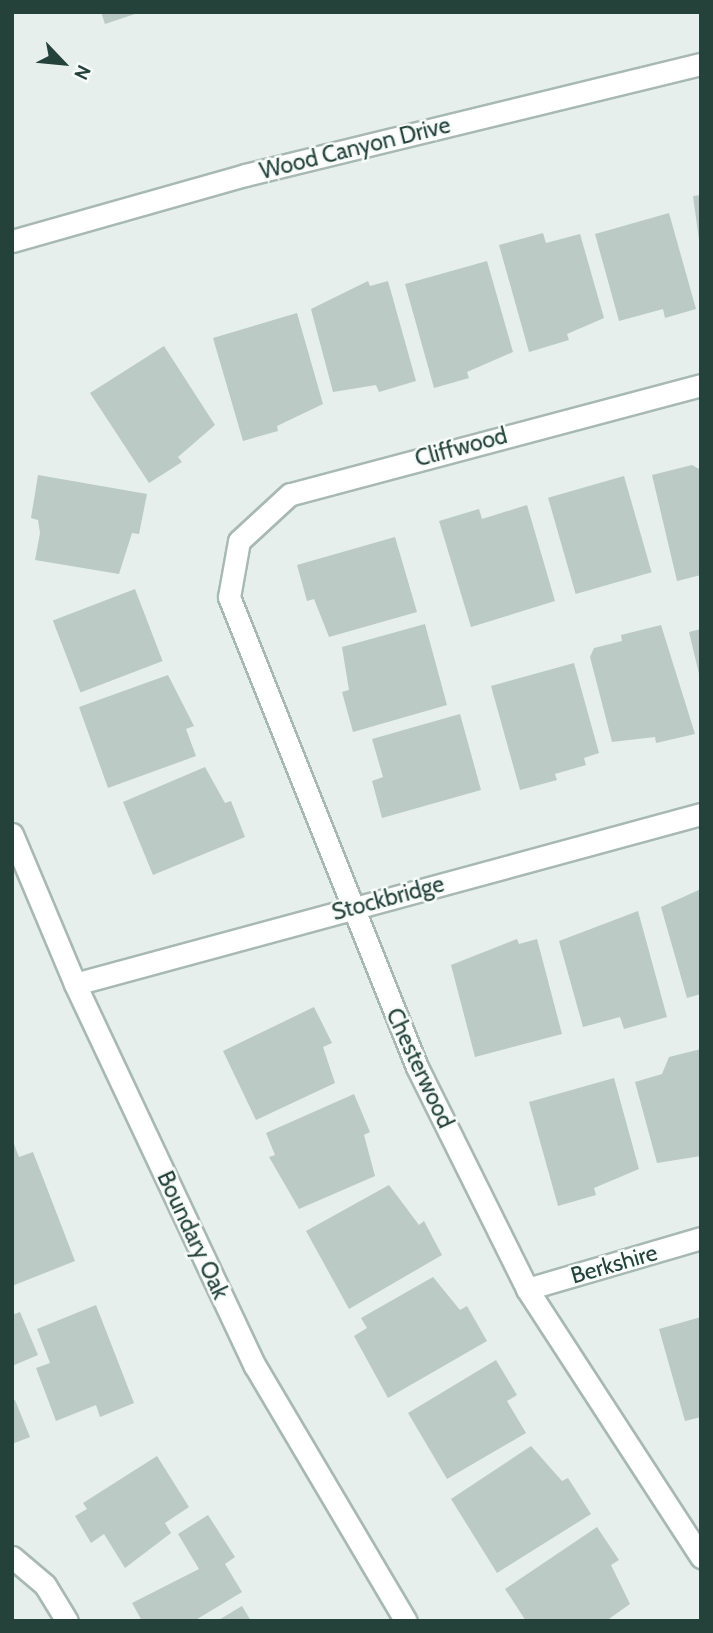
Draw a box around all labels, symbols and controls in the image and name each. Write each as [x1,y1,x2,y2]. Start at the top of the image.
north arrow [28,28,98,98]
text: N [69,61,96,84]
street label: Wood Canyon Drive [257,111,453,185]
street label: Cliffwood [412,421,510,473]
street label: Stockbridge [329,870,447,926]
street label: Chesterwood [380,1004,460,1132]
street label: Boundary Oak [151,1167,235,1303]
street label: Berkshire [568,1239,660,1289]

